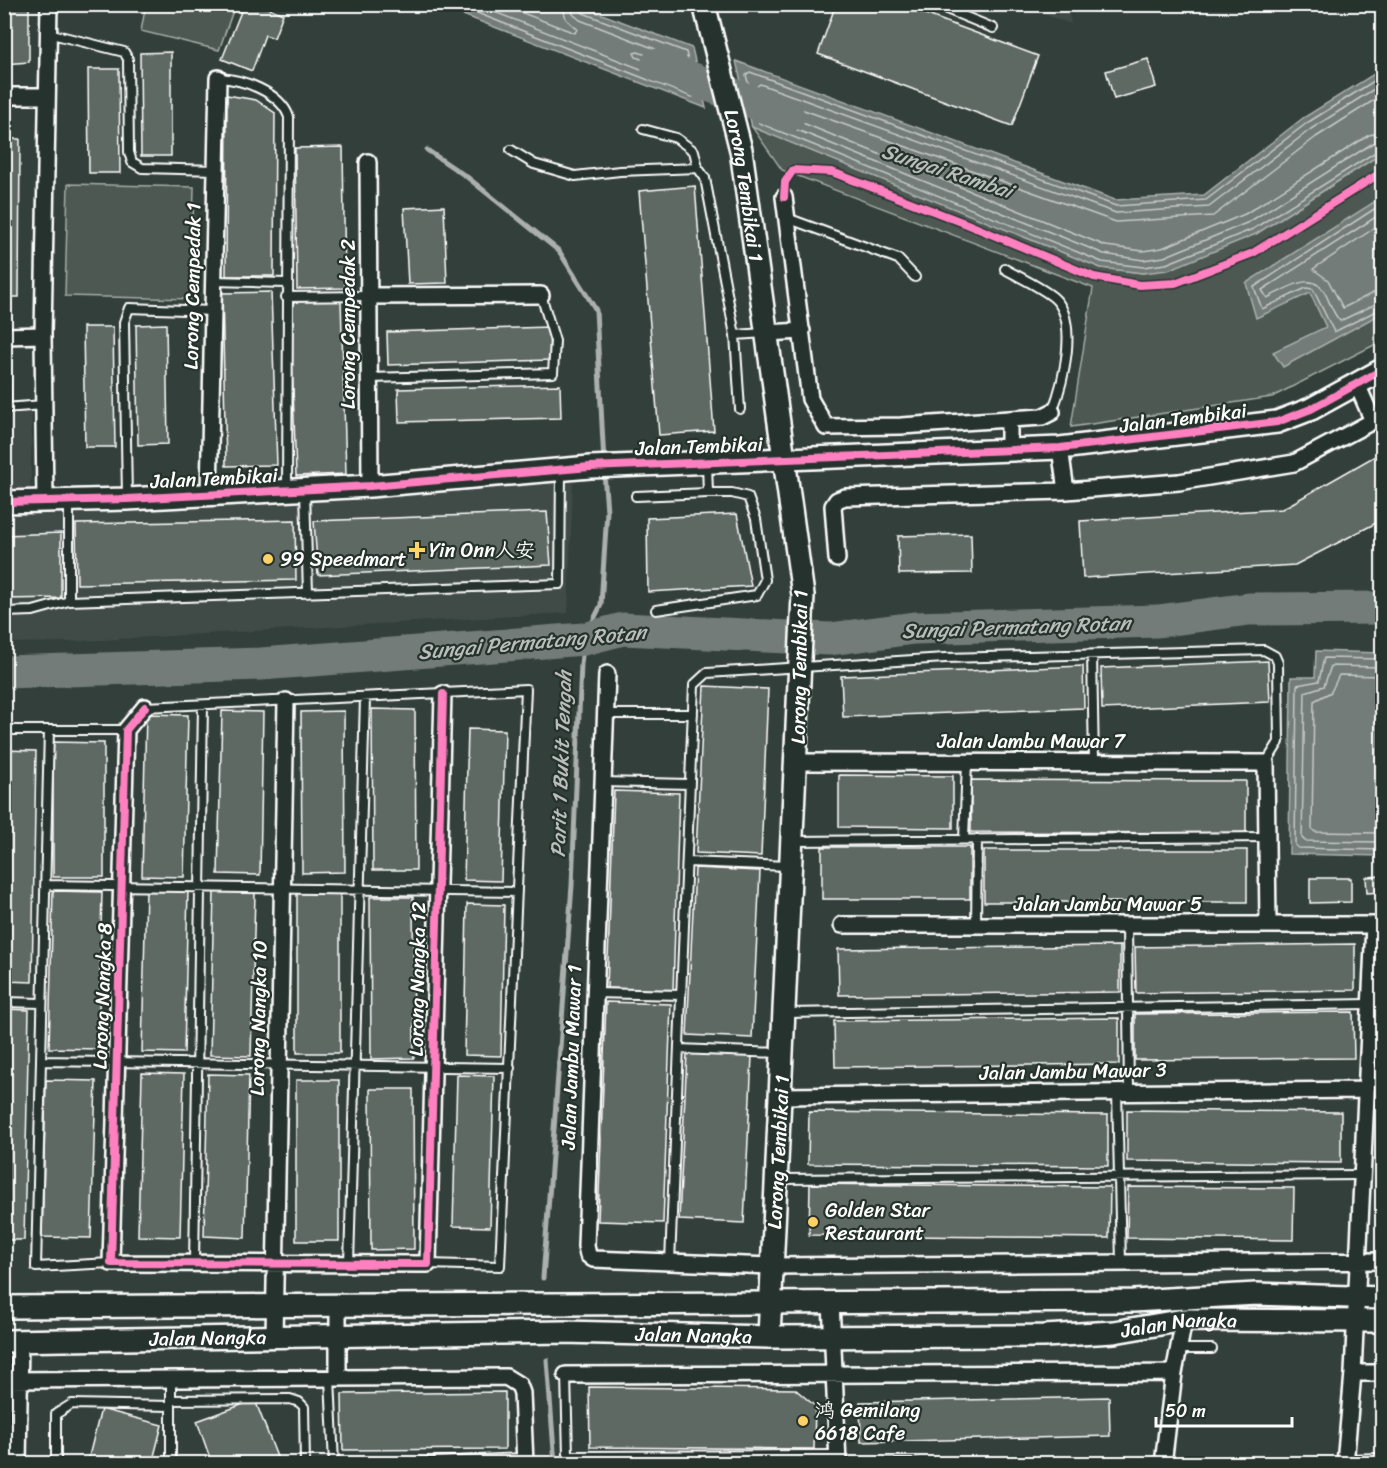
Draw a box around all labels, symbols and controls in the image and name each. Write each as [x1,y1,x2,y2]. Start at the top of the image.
street label: Lorong Tembikai 1 [713,105,773,264]
water label: Sungai Rambai [877,132,1021,211]
street label: Lorong Cempedak 1 [174,202,211,370]
street label: Lorong Cempedak 2 [331,238,366,409]
street label: Jalan Tembikai [1117,393,1249,444]
street label: Jalan Tembikai [634,427,764,466]
street label: Jalan Tembikai [148,458,279,499]
place label: Yin Onn人安 [429,533,535,568]
place label: 99 Speedmart [280,542,407,577]
marker: Yin Onn人安 [410,543,424,557]
marker: 99 Speedmart [261,552,275,566]
street label: Lorong Tembikai 1 [781,590,818,744]
water label: Sungai Permatang Rotan [901,604,1134,650]
water label: Sungai Permatang Rotan [416,613,650,671]
water label: Parit 1 Bukit Tengah [539,668,583,858]
street label: Jalan Jambu Mawar 7 [936,724,1126,759]
street label: Jalan Jambu Mawar 5 [1013,887,1202,922]
street label: Lorong Nangka 12 [399,901,436,1057]
street label: Lorong Nangka 8 [82,922,123,1070]
street label: Lorong Nangka 10 [240,940,277,1096]
street label: Jalan Jambu Mawar 1 [551,964,592,1151]
street label: Jalan Jambu Mawar 3 [978,1052,1167,1091]
street label: Lorong Tembikai 1 [757,1074,800,1230]
place label: Golden Star Restaurant [825,1193,932,1251]
marker: Golden Star Restaurant [806,1215,820,1229]
street label: Jalan Nangka [1117,1303,1237,1349]
street label: Jalan Nangka [634,1317,753,1355]
street label: Jalan Nangka [148,1320,267,1357]
scale bar [1156,1390,1292,1428]
place label: 鸿 Gemilang 6618 Cafe [815,1393,921,1451]
text: 50 m [1165,1395,1206,1427]
marker: 鸿 Gemilang 6618 Cafe [796,1414,810,1428]

